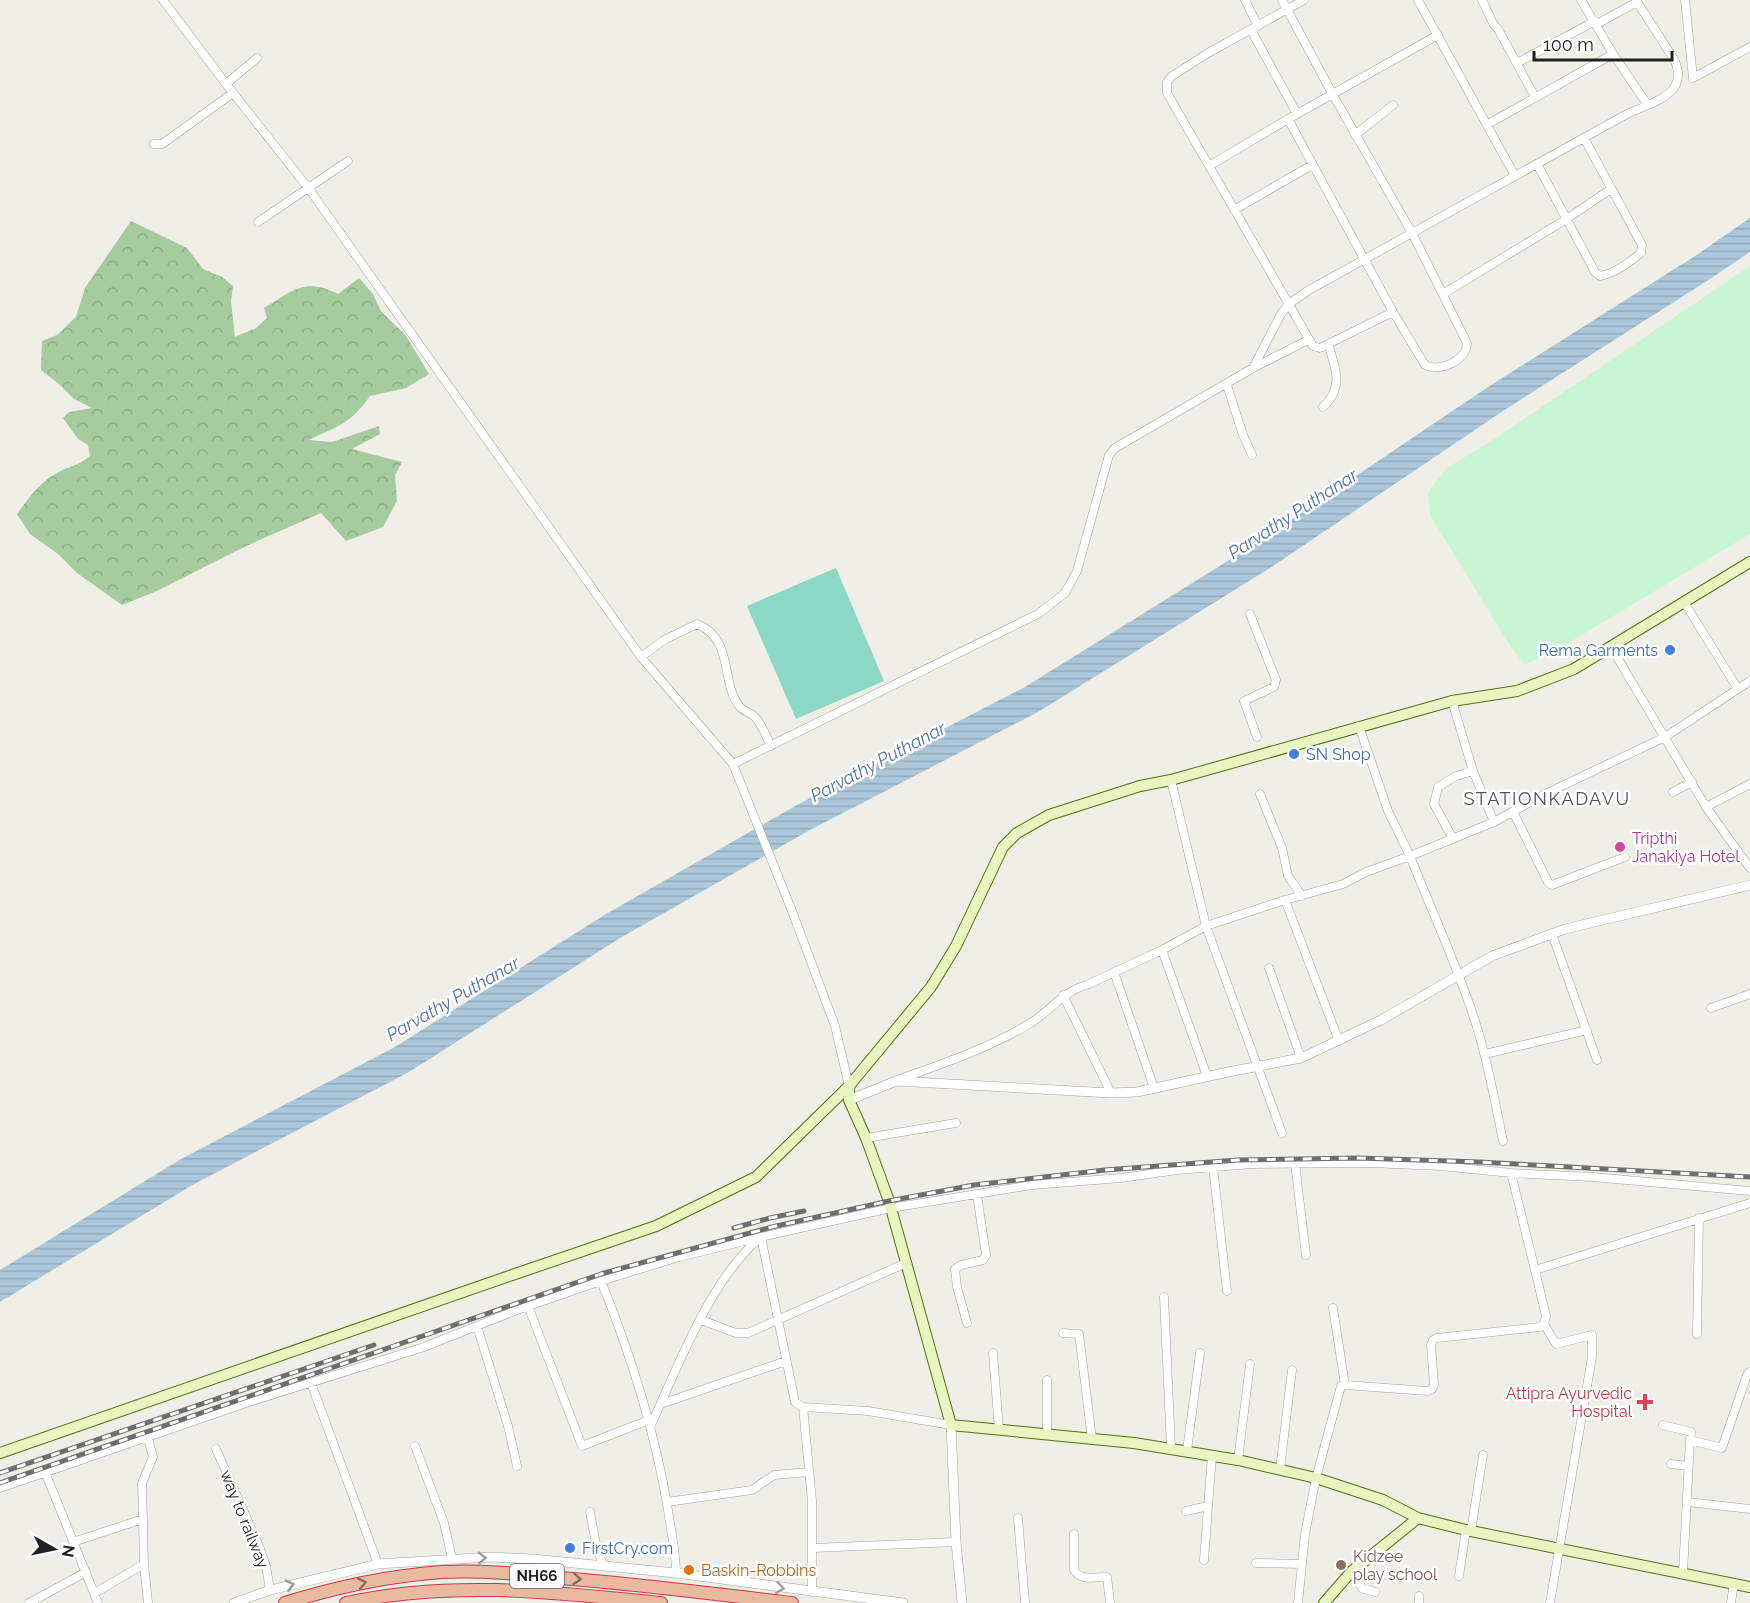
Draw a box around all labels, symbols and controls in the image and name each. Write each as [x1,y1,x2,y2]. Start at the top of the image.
scale bar [1534,24,1672,62]
text: 100 m [1543,34,1594,55]
water label: Parvathy Puthanar [1224,463,1362,563]
place label: Rema Garments [1539,641,1658,660]
marker: Rema Garments [1663,643,1677,657]
water label: Parvathy Puthanar [807,717,950,806]
place label: SN Shop [1306,745,1371,764]
marker: SN Shop [1287,747,1301,761]
district label: STATIONKADAVU [1463,788,1631,809]
place label: Tripthi Janakiya Hotel [1632,829,1740,866]
marker: Tripthi Janakiya Hotel [1613,840,1627,854]
water label: Parvathy Puthanar [382,952,524,1045]
place label: Attipra Ayurvedic Hospital [1506,1384,1633,1421]
marker: Attipra Ayurvedic Hospital [1636,1393,1654,1411]
street label: way to railway [216,1467,273,1571]
north arrow [24,1519,84,1579]
place label: FirstCry.com [582,1539,673,1558]
marker: FirstCry.com [563,1541,577,1555]
text: N [58,1544,79,1559]
place label: Kidzee play school [1353,1547,1438,1584]
one-way arrow [477,1551,486,1564]
marker: Kidzee play school [1334,1558,1348,1572]
place label: Baskin-Robbins [701,1561,816,1580]
marker: Baskin-Robbins [682,1563,696,1577]
road number: NH66 [510,1564,564,1588]
one-way arrow [573,1572,582,1585]
one-way arrow [357,1577,367,1590]
one-way arrow [284,1580,294,1593]
one-way arrow [776,1581,785,1593]

